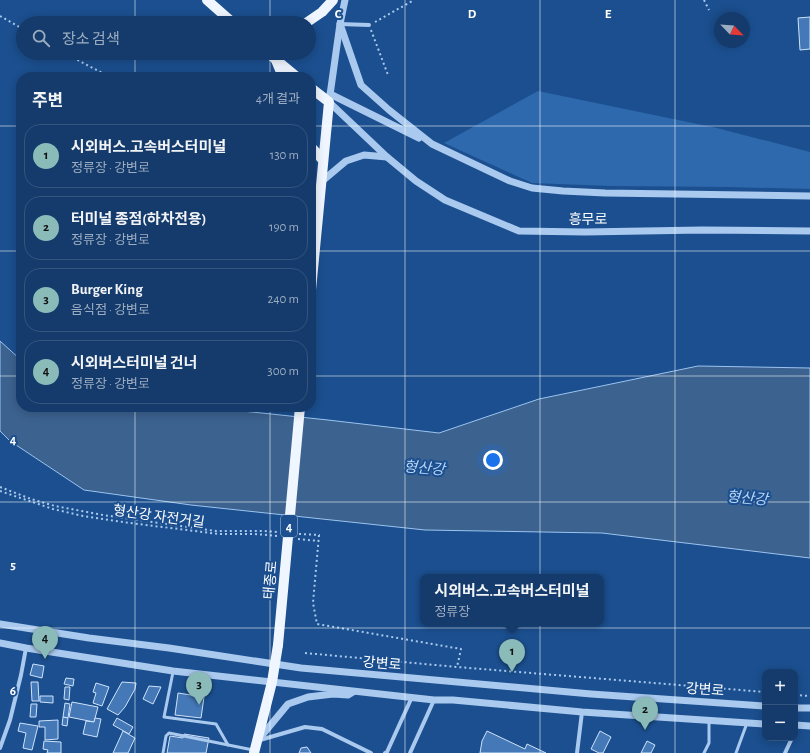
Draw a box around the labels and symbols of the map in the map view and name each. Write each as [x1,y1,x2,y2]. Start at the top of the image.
text: C [335,8,342,21]
text: D [468,8,477,21]
text: E [605,8,612,21]
north arrow [714,12,750,48]
street label: 흥무로 [569,212,607,227]
text: 4 [10,434,17,447]
your location [483,450,503,470]
water label: 형산강 [403,458,448,478]
water label: 형산강 [726,488,771,508]
street label: 형산강 자전거길 [112,503,206,530]
road number: 4 [281,515,297,537]
text: 5 [10,559,16,572]
street label: 태종로 [261,560,280,600]
pin: 4 [32,626,58,659]
pin: 1 [499,639,525,672]
street label: 강변로 [362,654,402,673]
pin: 3 [186,672,212,705]
street label: 강변로 [685,681,725,698]
text: 6 [10,685,16,698]
pin: 2 [632,697,658,730]

